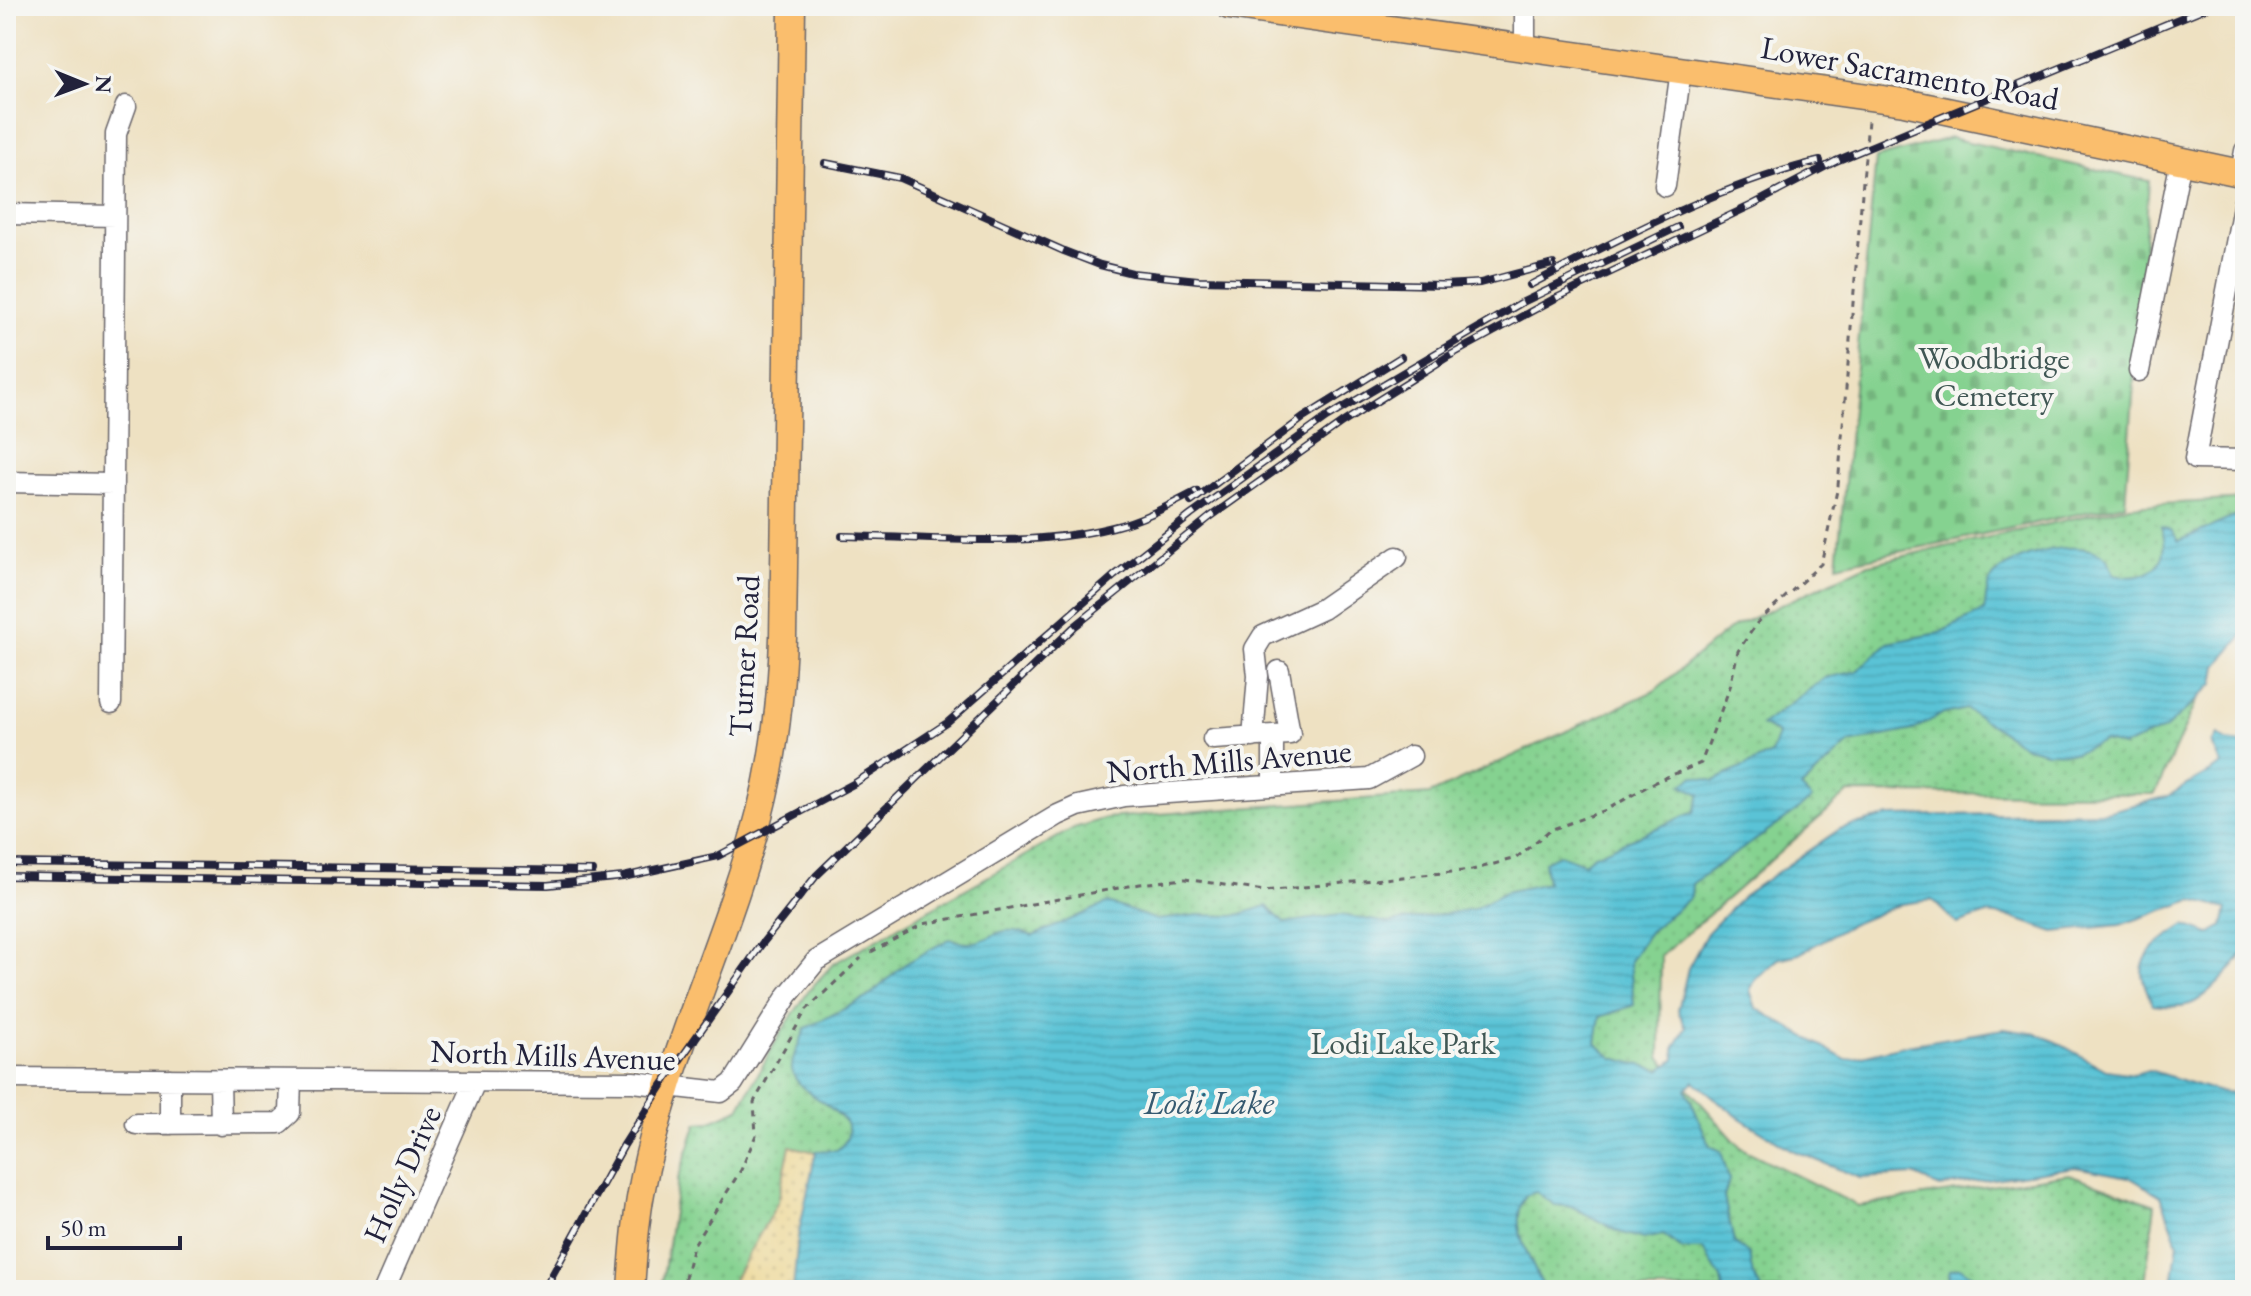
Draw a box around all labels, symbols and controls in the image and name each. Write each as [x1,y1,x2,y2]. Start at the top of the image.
street label: Lower Sacramento Road [1758,26,2063,120]
north arrow [44,44,124,124]
text: N [89,75,118,94]
park label: Woodbridge Cemetery [1918,337,2070,416]
street label: Turner Road [719,573,769,738]
street label: North Mills Avenue [1105,729,1353,793]
park label: Lodi Lake Park [1311,1022,1496,1064]
street label: North Mills Avenue [430,1030,676,1080]
water label: Lodi Lake [1143,1080,1274,1124]
street label: Holly Drive [353,1099,451,1249]
scale bar [48,1200,180,1250]
text: 50 m [60,1212,107,1243]

